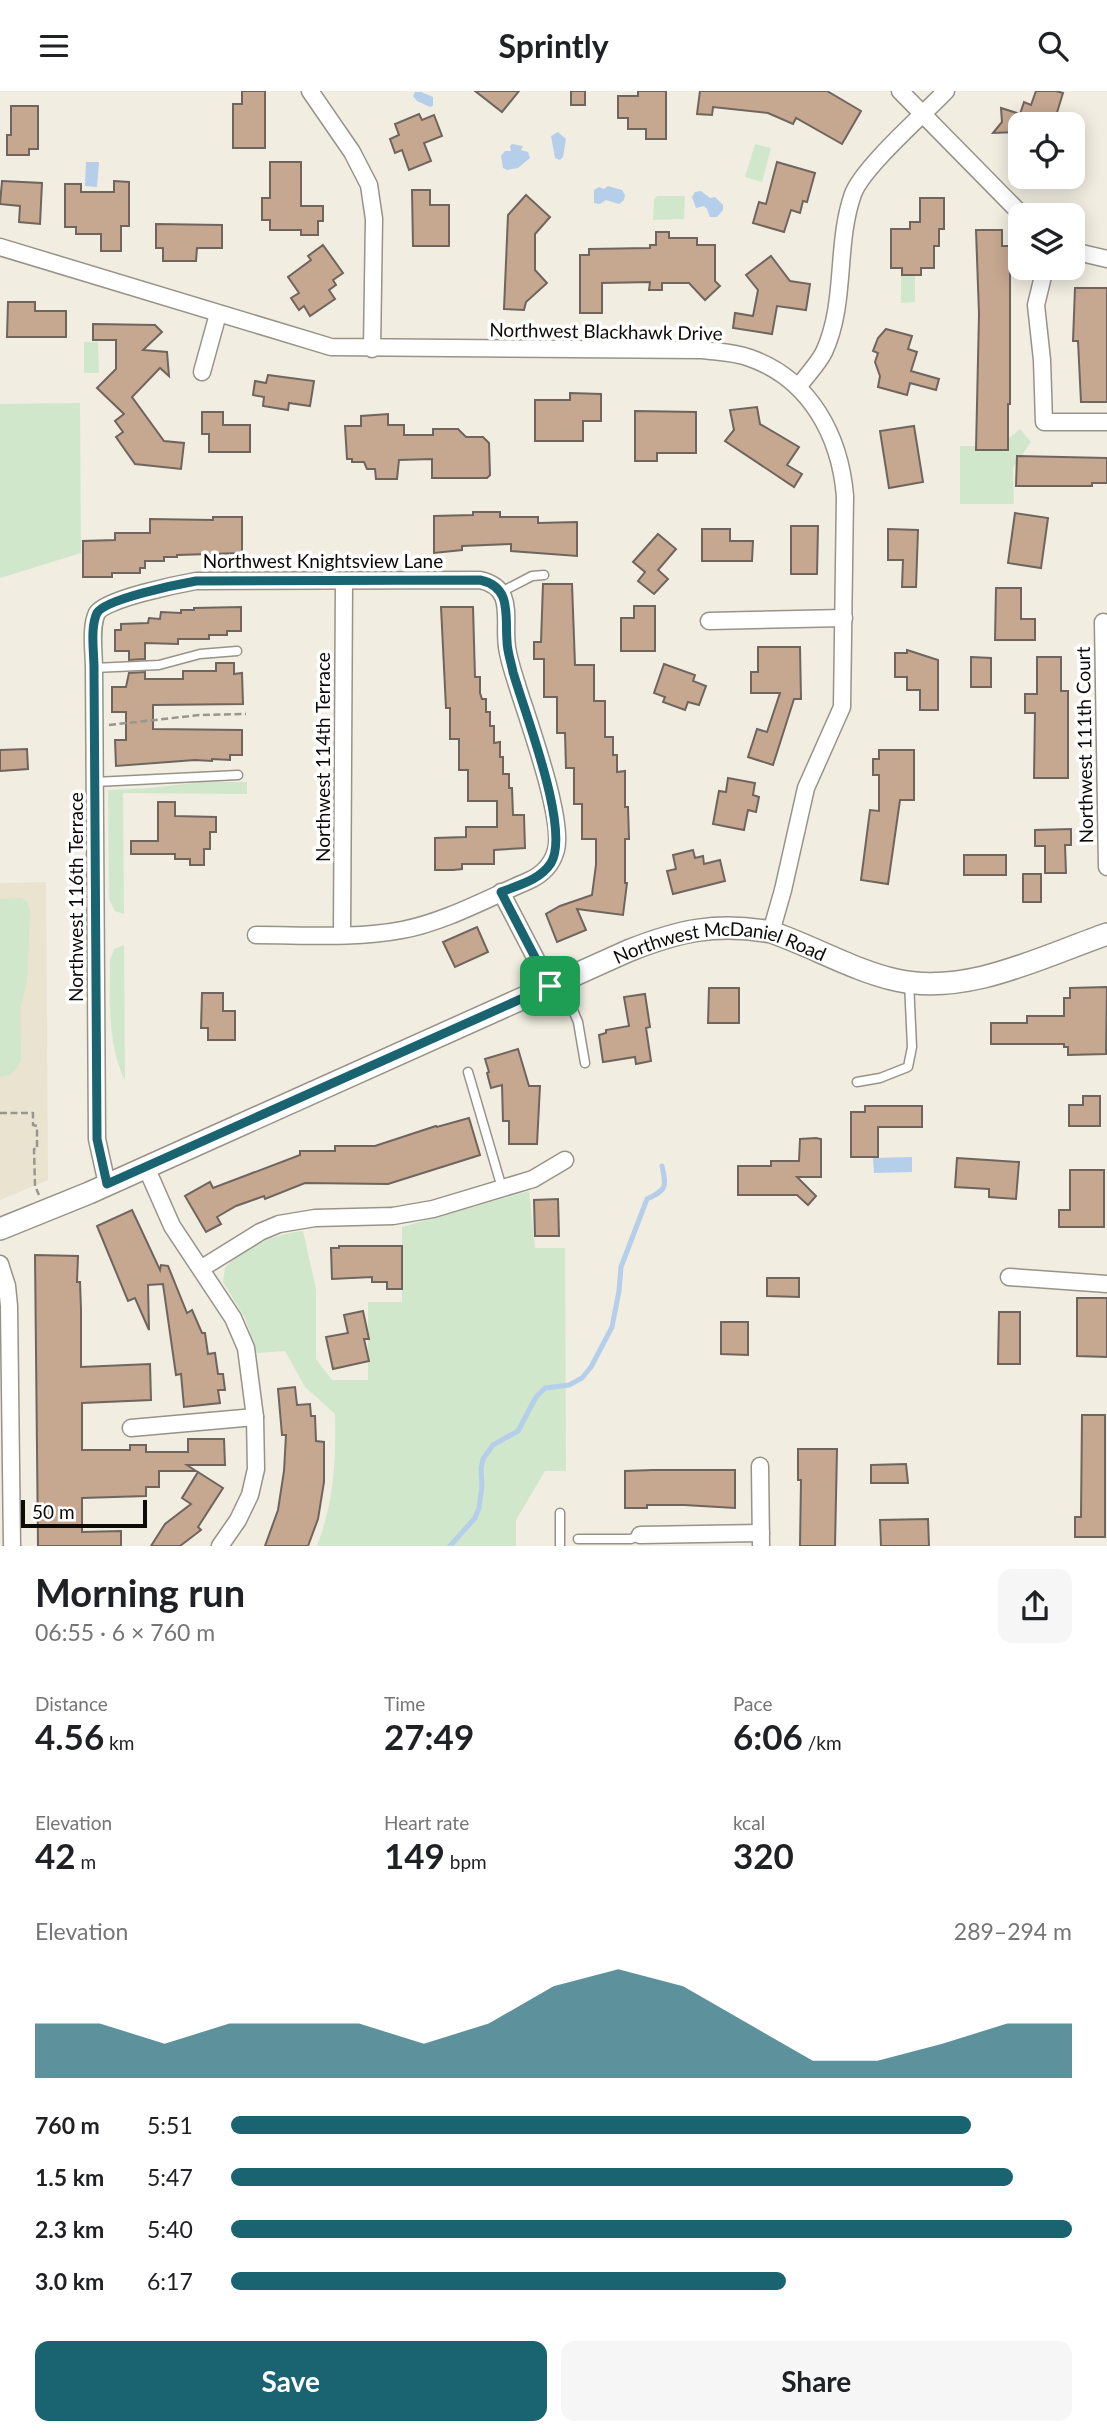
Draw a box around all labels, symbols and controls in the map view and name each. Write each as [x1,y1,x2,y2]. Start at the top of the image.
text: Sprintly [498,26,609,65]
icon: menu [35,27,73,65]
icon: search [1034,27,1072,65]
map controls [1008,112,1085,280]
button: locate [1008,112,1085,189]
button: layers [1008,203,1085,280]
street label: Northwest Blackhawk Drive [489,317,723,345]
street label: Northwest Knightsview Lane [203,549,443,572]
street label: Northwest 111th Court [1071,646,1097,844]
street label: Northwest 114th Terrace [311,652,334,862]
street label: Northwest 116th Terrace [64,792,87,1002]
text: Northwest McDaniel Road [609,916,830,968]
street label: Northwest McDaniel Road [609,946,831,972]
pin [520,956,580,1016]
icon: arrive [531,967,569,1005]
scale bar [21,1497,147,1529]
text: 50 m [32,1500,75,1523]
text: Morning run [35,1569,245,1615]
button: share [998,1569,1072,1643]
text: 06:55 · 6 × 760 m [35,1618,215,1646]
text: Distance [35,1692,108,1715]
text: Time [384,1692,425,1715]
text: Pace [733,1692,772,1715]
text: 4.56 [35,1715,104,1757]
text: 27:49 [384,1715,474,1757]
text: 6:06 [733,1715,803,1757]
text: km [104,1731,134,1754]
text: /km [803,1731,842,1754]
text: Elevation [35,1811,112,1834]
text: Heart rate [384,1811,469,1834]
text: kcal [733,1811,765,1834]
text: 42 [35,1834,76,1876]
text: 149 [384,1834,445,1876]
text: 320 [733,1834,794,1876]
text: m [76,1850,96,1873]
text: bpm [445,1850,487,1873]
text: Elevation [35,1917,128,1945]
text: 289–294 m [954,1917,1072,1945]
text: 760 m [35,2111,100,2139]
text: 5:51 [147,2111,193,2139]
text: 1.5 km [35,2163,104,2191]
text: 5:47 [147,2163,193,2191]
text: 2.3 km [35,2215,104,2243]
text: 5:40 [147,2215,193,2243]
text: 3.0 km [35,2267,104,2295]
text: 6:17 [147,2267,193,2295]
button: Save [35,2341,547,2421]
button: Share [561,2341,1072,2421]

